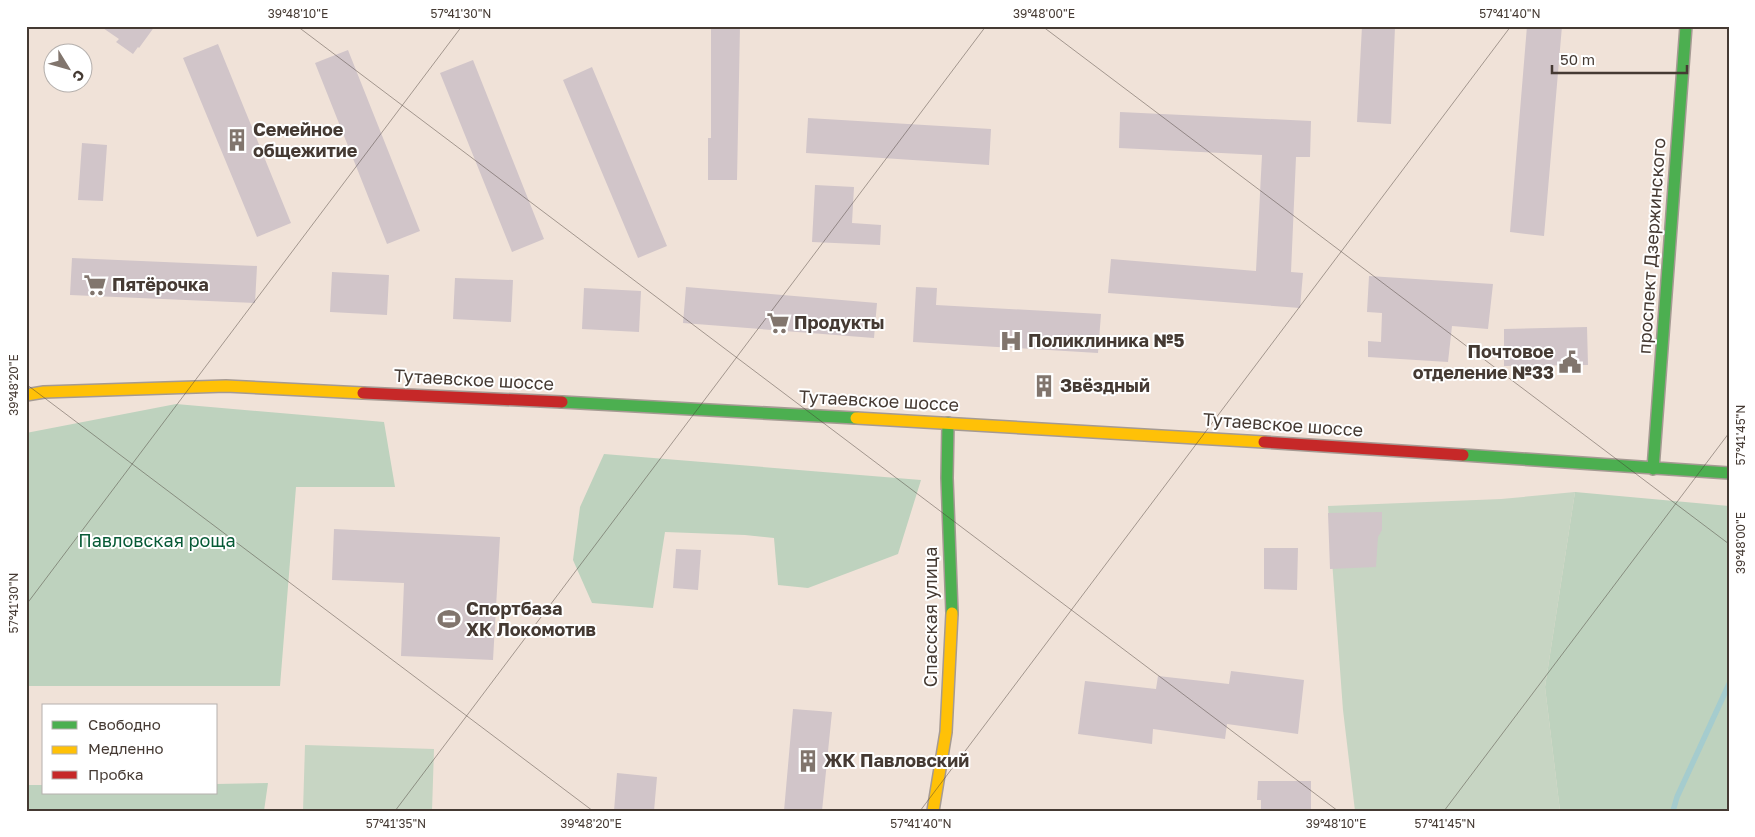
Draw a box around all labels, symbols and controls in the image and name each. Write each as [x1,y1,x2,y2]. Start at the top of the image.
text: 39°48'10"E [268,6,328,21]
text: 57°41'30"N [431,6,491,21]
text: 39°48'00"E [1013,6,1075,21]
text: 57°41'40"N [1479,6,1541,21]
north arrow [42,42,92,92]
scale bar [1552,42,1688,74]
text: 50 m [1560,50,1595,68]
text: С [69,67,89,85]
place label: Семейное общежитие [253,118,358,161]
building icon: Семейное общежитие [224,127,250,153]
street label: проспект Дзержинского [1632,137,1670,355]
supermarket icon: Пятёрочка [82,272,108,298]
place label: Пятёрочка [112,273,209,295]
supermarket icon: Продукты [765,310,791,336]
place label: Продукты [794,311,885,333]
hospital icon: Поликлиника №5 [998,328,1024,354]
place label: Поликлиника №5 [1028,329,1184,351]
place label: Почтовое отделение №33 [1413,340,1554,383]
public building icon: Почтовое отделение №33 [1557,349,1583,375]
text: 39°48'20"E [6,354,21,416]
street label: Тутаевское шоссе [393,364,555,394]
building icon: Звёздный [1031,373,1057,399]
place label: Звёздный [1060,374,1150,396]
street label: Тутаевское шоссе [798,385,960,415]
text: 57°41'45"N [1733,405,1748,465]
street label: Тутаевское шоссе [1202,407,1364,441]
text: 39°48'00"E [1733,512,1748,574]
park label: Павловская роща [78,529,236,551]
street label: Спасская улица [919,547,941,687]
text: 57°41'30"N [6,573,21,633]
place label: Спортбаза ХК Локомотив [466,597,596,640]
sports icon: Спортбаза ХК Локомотив [436,606,462,632]
legend [42,704,218,794]
text: Свободно [88,715,161,733]
text: Медленно [88,739,164,757]
building icon: ЖК Павловский [795,748,821,774]
place label: ЖК Павловский [824,749,969,771]
text: Пробка [88,765,143,783]
text: 57°41'35"N [366,816,426,831]
text: 39°48'20"E [560,816,622,831]
text: 57°41'40"N [890,816,952,831]
text: 39°48'10"E [1306,816,1366,831]
text: 57°41'45"N [1415,816,1475,831]

